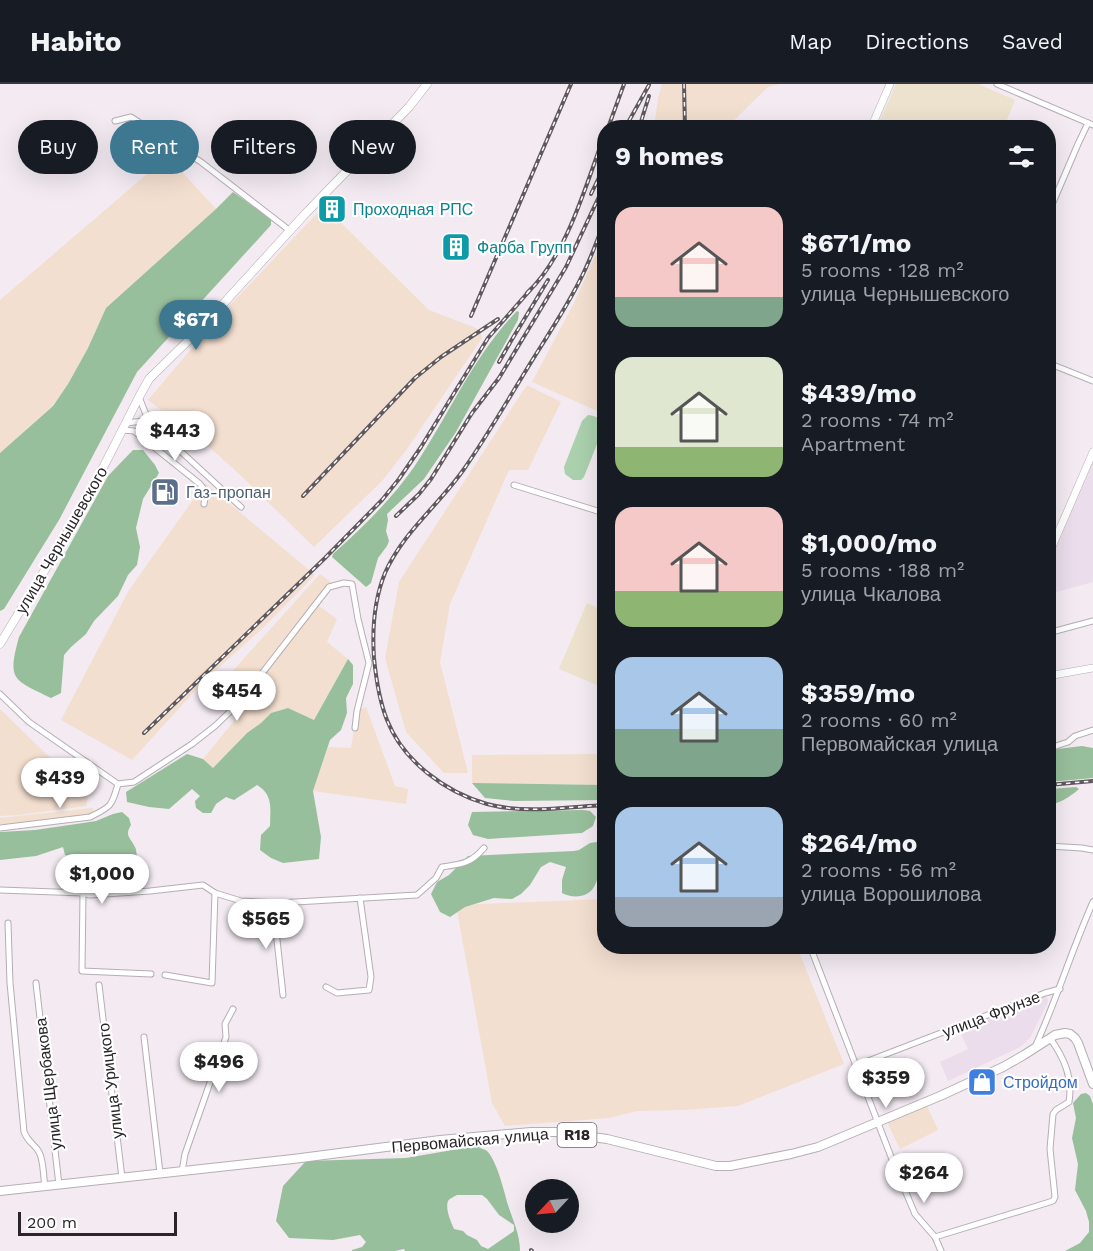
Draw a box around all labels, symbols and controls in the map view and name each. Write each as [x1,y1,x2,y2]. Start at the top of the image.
text: Habito [30,25,122,58]
text: Map [789,29,832,54]
text: Directions [865,29,969,54]
text: Saved [1002,29,1063,54]
chip: Buy [18,120,98,174]
chip: Rent [110,120,199,174]
chip: Filters [211,120,317,174]
chip: New [329,120,416,174]
icon: filters [1005,140,1038,173]
text: 9 homes [615,141,724,171]
building icon: Проходная РПС [316,193,348,225]
place label: Проходная РПС [353,200,473,219]
text: $671/mo [801,228,911,258]
building icon: Фарба Групп [440,231,472,263]
icon: home [663,231,735,303]
place label: Фарба Групп [477,238,572,257]
text: 5 rooms · 128 m² [801,258,964,282]
text: улица Чернышевского [801,282,1009,306]
pin: $671 [160,300,232,351]
text: $671 [173,307,219,331]
text: $439/mo [801,378,917,408]
icon: home [663,381,735,453]
text: 2 rooms · 74 m² [801,408,954,432]
pin: $443 [139,411,211,462]
text: $443 [150,418,200,442]
text: Apartment [801,432,905,456]
street label: улица Чернышевского [12,463,111,617]
fuel station icon: Газ-пропан [149,476,181,508]
place label: Газ-пропан [186,483,271,502]
text: $1,000/mo [801,528,937,558]
icon: home [663,531,735,603]
text: 5 rooms · 188 m² [801,558,964,582]
text: улица Чкалова [801,582,941,606]
pin: $454 [201,671,273,722]
text: $454 [212,678,262,702]
text: $359/mo [801,678,915,708]
icon: home [663,681,735,753]
text: 2 rooms · 60 m² [801,708,957,732]
text: Первомайская улица [801,732,998,756]
pin: $439 [24,758,96,809]
text: $439 [35,765,85,789]
text: $264/mo [801,828,917,858]
icon: home [663,831,735,903]
pin: $1,000 [53,854,151,905]
text: 2 rooms · 56 m² [801,858,956,882]
text: $1,000 [69,861,135,885]
text: улица Ворошилова [801,882,981,906]
pin: $565 [230,899,302,950]
text: $565 [242,906,290,930]
street label: улица Фрунзе [940,987,1043,1042]
street label: улица Щербакова [31,1017,66,1151]
street label: улица Урицкого [94,1022,127,1140]
pin: $496 [183,1042,255,1093]
text: $496 [194,1049,244,1073]
pin: $359 [850,1058,922,1109]
text: $359 [862,1065,910,1089]
shop icon: Стройдом [966,1066,998,1098]
place label: Стройдом [1003,1073,1078,1092]
road number: R18 [558,1123,596,1147]
street label: Первомайская улица [391,1124,550,1157]
pin: $264 [888,1153,960,1204]
text: $264 [899,1160,949,1184]
north arrow [525,1179,579,1233]
map controls [525,1179,579,1233]
scale bar [18,1209,177,1236]
text: 200 m [27,1213,77,1232]

